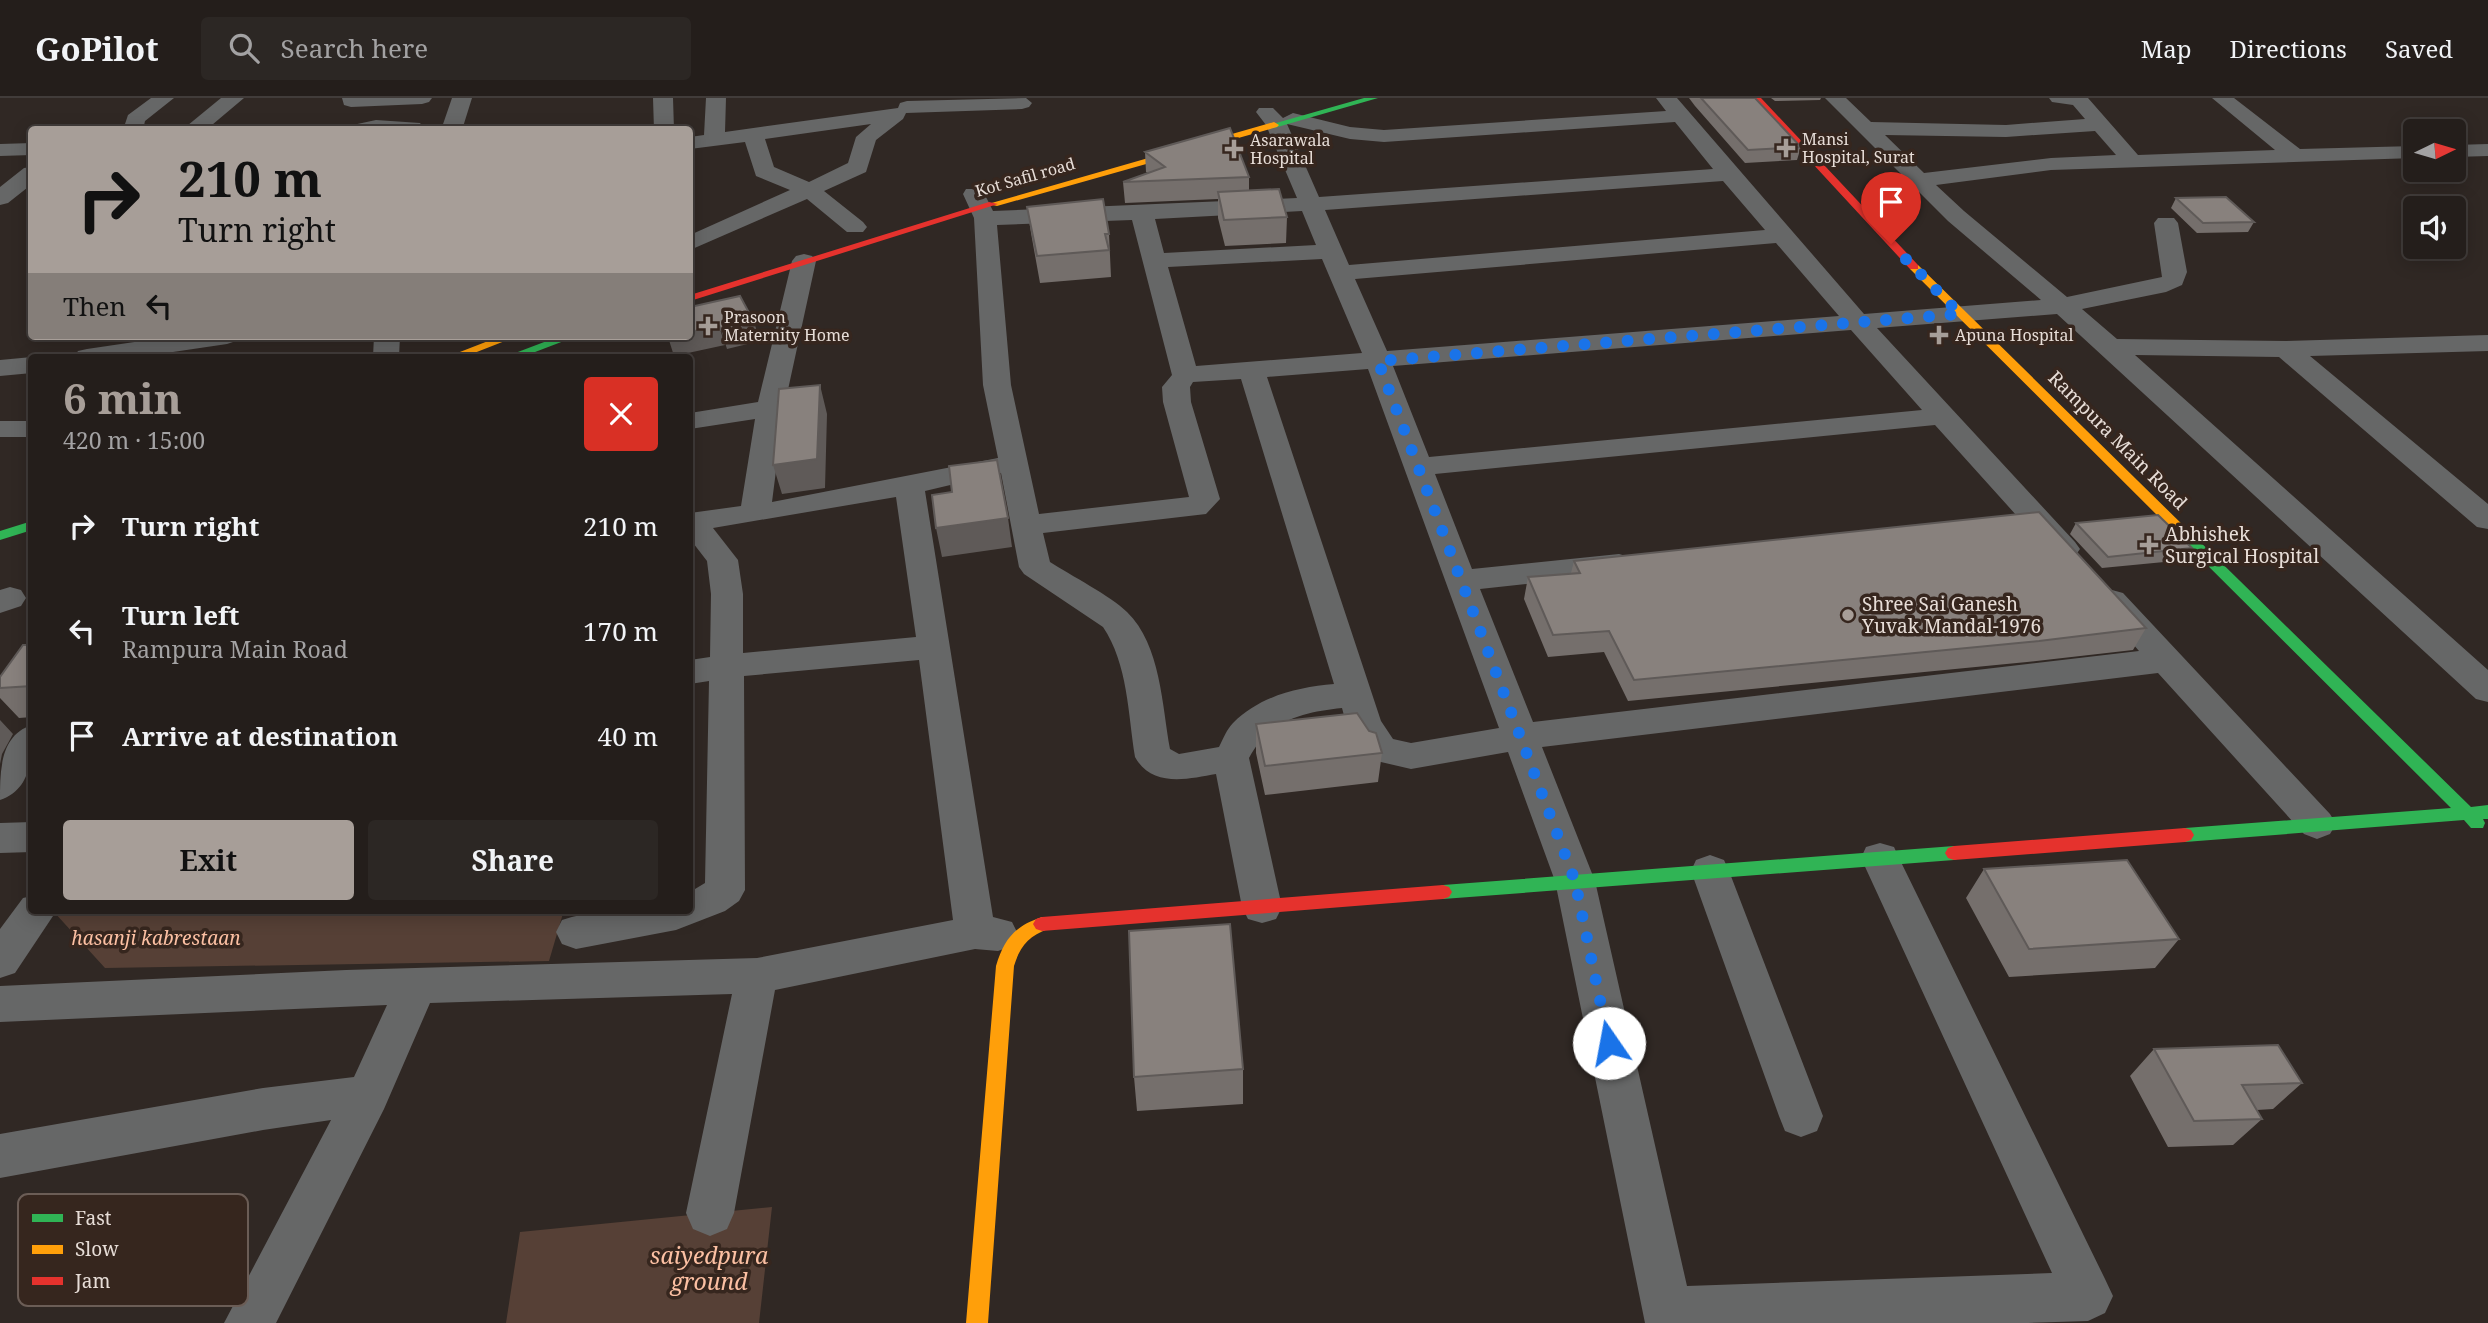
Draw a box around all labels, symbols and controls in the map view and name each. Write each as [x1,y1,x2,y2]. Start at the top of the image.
search box [201,17,691,80]
text: GoPilot [35,26,159,71]
icon: search [225,29,263,67]
text: Search here [281,30,428,66]
text: Map [2141,32,2192,65]
text: Directions [2230,32,2347,65]
text: Saved [2385,32,2453,65]
north arrow [2403,119,2466,182]
map controls [2403,119,2466,259]
place label: Mansi Hospital, Surat [1802,128,1915,168]
place label: Asarawala Hospital [1250,129,1331,169]
marker: Mansi Hospital, Surat [1776,138,1796,158]
marker: Asarawala Hospital [1224,139,1244,159]
text: 210 m [178,145,322,211]
street label: Kot Safil road [972,152,1078,202]
icon: right [63,154,154,245]
pin [1861,172,1921,244]
icon: arrive [1872,183,1910,221]
button: sound [2403,196,2466,259]
text: Turn right [178,208,336,251]
icon: left [140,287,178,325]
text: Then [63,288,126,324]
place label: Prasoon Maternity Home [724,306,850,346]
marker: Prasoon Maternity Home [698,316,718,336]
place label: Apuna Hospital [1955,324,2073,346]
marker: Apuna Hospital [1929,325,1949,345]
street label: Rampura Main Road [2043,365,2193,515]
text: 6 min [63,369,182,426]
button: close [584,377,658,451]
text: 420 m · 15:00 [63,424,205,456]
icon: right [63,507,101,545]
text: Turn right [122,508,259,544]
text: 210 m [583,508,658,544]
place label: Abhishek Surgical Hospital [2165,521,2319,569]
marker: Abhishek Surgical Hospital [2139,535,2159,555]
place label: Shree Sai Ganesh Yuvak Mandal-1976 [1861,591,2041,639]
text: Turn left [122,597,239,633]
marker: Shree Sai Ganesh Yuvak Mandal-1976 [1840,607,1856,623]
icon: left [63,612,101,650]
text: 170 m [583,613,658,649]
text: Rampura Main Road [122,633,348,665]
icon: arrive [63,717,101,755]
text: Arrive at destination [122,718,398,754]
text: 40 m [598,718,658,754]
button: Exit [63,820,354,900]
button: Share [368,820,658,900]
park label: hasanji kabrestaan [71,925,241,951]
position arrow [1572,1006,1646,1080]
legend [18,1194,248,1306]
text: Fast [75,1205,112,1231]
text: Slow [75,1236,119,1262]
park label: saiyedpura ground [650,1239,769,1297]
text: Jam [74,1268,110,1294]

